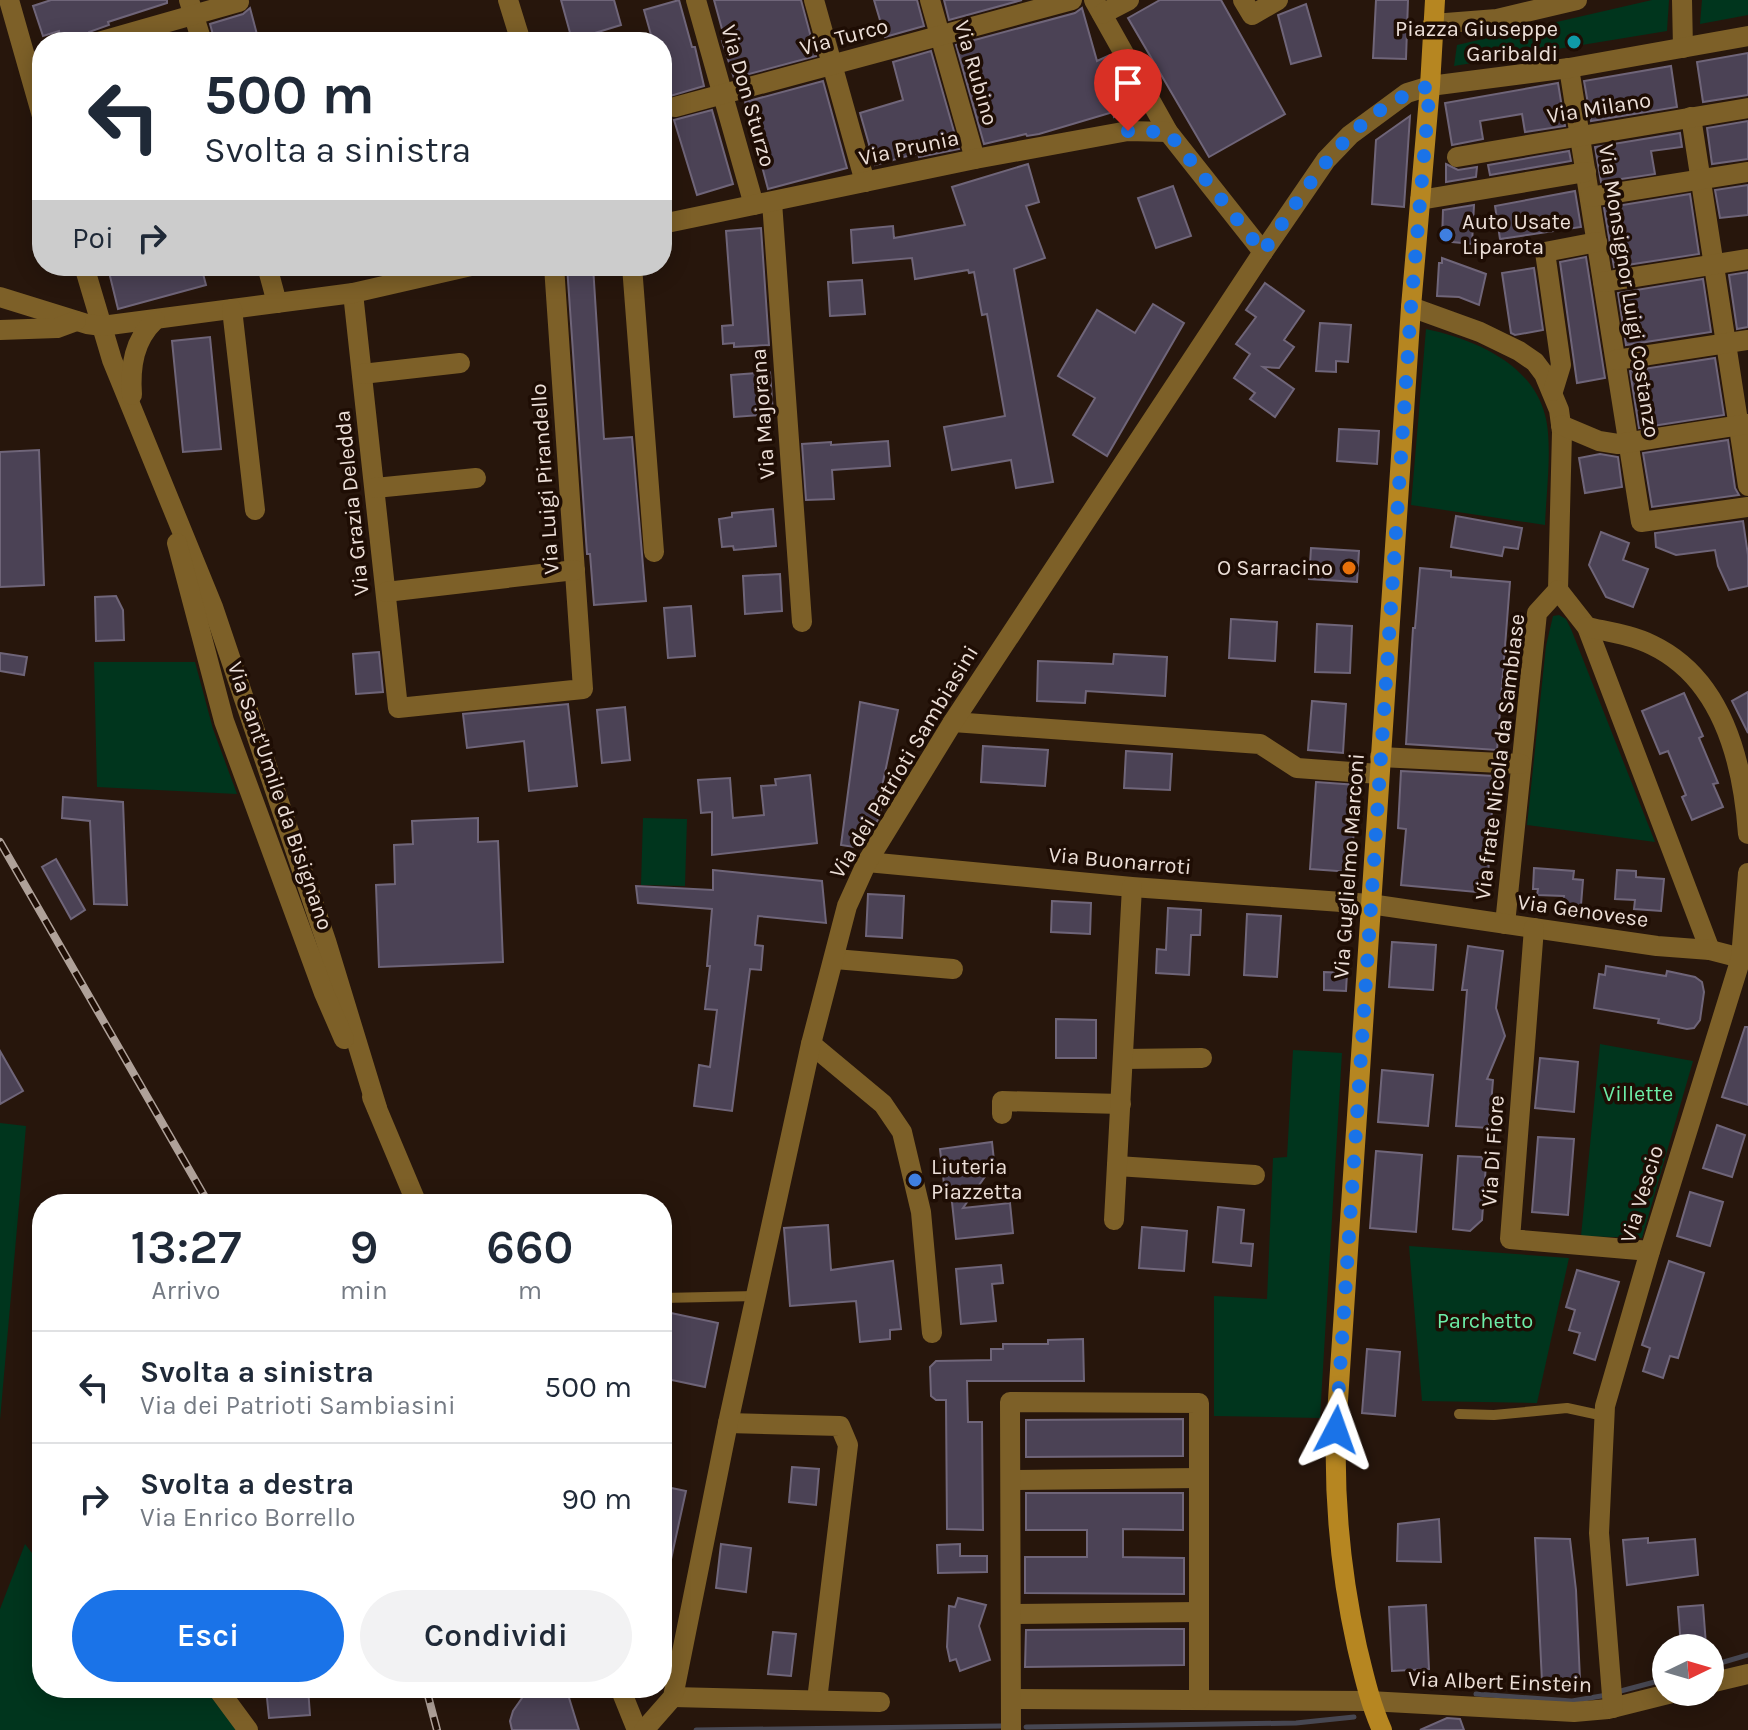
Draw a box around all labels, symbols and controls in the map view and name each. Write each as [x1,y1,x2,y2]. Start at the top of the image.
street label: Via Turco [797,13,891,61]
place label: Piazza Giuseppe Garibaldi [1395,16,1558,67]
street label: Via Rubino [949,18,1003,128]
street label: Via Don Sturzo [715,22,781,170]
marker: Piazza Giuseppe Garibaldi [1565,33,1583,51]
pin [1094,49,1162,131]
icon: arrive [1106,61,1150,105]
text: 500 m [204,62,375,127]
icon: left [72,64,176,168]
street label: Via Milano [1545,87,1653,129]
street label: Via Prunia [857,125,961,171]
text: Svolta a sinistra [204,129,471,171]
street label: Via Monsignor Luigi Costanzo [1593,142,1665,440]
place label: Auto Usate Liparota [1462,209,1571,260]
icon: right [130,216,174,260]
text: Poi [72,220,114,256]
marker: Auto Usate Liparota [1437,226,1455,244]
street label: Via Majorana [745,348,781,480]
street label: Via Luigi Pirandello [525,383,565,575]
street label: Via Grazia Deledda [329,409,375,597]
place label: O Sarracino [1217,555,1333,581]
marker: O Sarracino [1340,559,1358,577]
street label: Via frate Nicola da Sambiase [1470,612,1530,902]
street label: Via dei Patrioti Sambiasini [824,641,984,883]
street label: Via Sant'Umile da Bisignano [222,658,338,934]
street label: Via Guglielmo Marconi [1328,752,1370,980]
street label: Via Buonarroti [1047,842,1193,880]
street label: Via Genovese [1516,889,1650,933]
park label: Villette [1603,1081,1673,1107]
street label: Via Di Fiore [1476,1094,1510,1208]
street label: Via Vescio [1615,1142,1669,1246]
place label: Liuteria Piazzetta [931,1154,1023,1205]
marker: Liuteria Piazzetta [906,1171,924,1189]
text: 13:27 [131,1219,241,1275]
text: 9 [349,1219,378,1275]
text: 660 [486,1219,573,1275]
text: Arrivo [152,1275,220,1306]
text: min [340,1275,388,1306]
text: m [518,1275,542,1306]
park label: Parchetto [1437,1308,1533,1334]
text: Svolta a sinistra [140,1354,374,1390]
icon: left [72,1365,116,1409]
text: 500 m [544,1369,632,1405]
position arrow [1294,1388,1378,1472]
text: Via dei Patrioti Sambiasini [140,1390,456,1421]
text: Svolta a destra [140,1466,354,1502]
icon: right [72,1477,116,1521]
text: 90 m [562,1481,632,1517]
text: Via Enrico Borrello [140,1502,355,1533]
button: Esci [72,1590,344,1682]
button: Condividi [360,1590,632,1682]
north arrow [1652,1634,1724,1706]
map controls [1652,1634,1724,1706]
street label: Via Albert Einstein [1408,1666,1592,1698]

